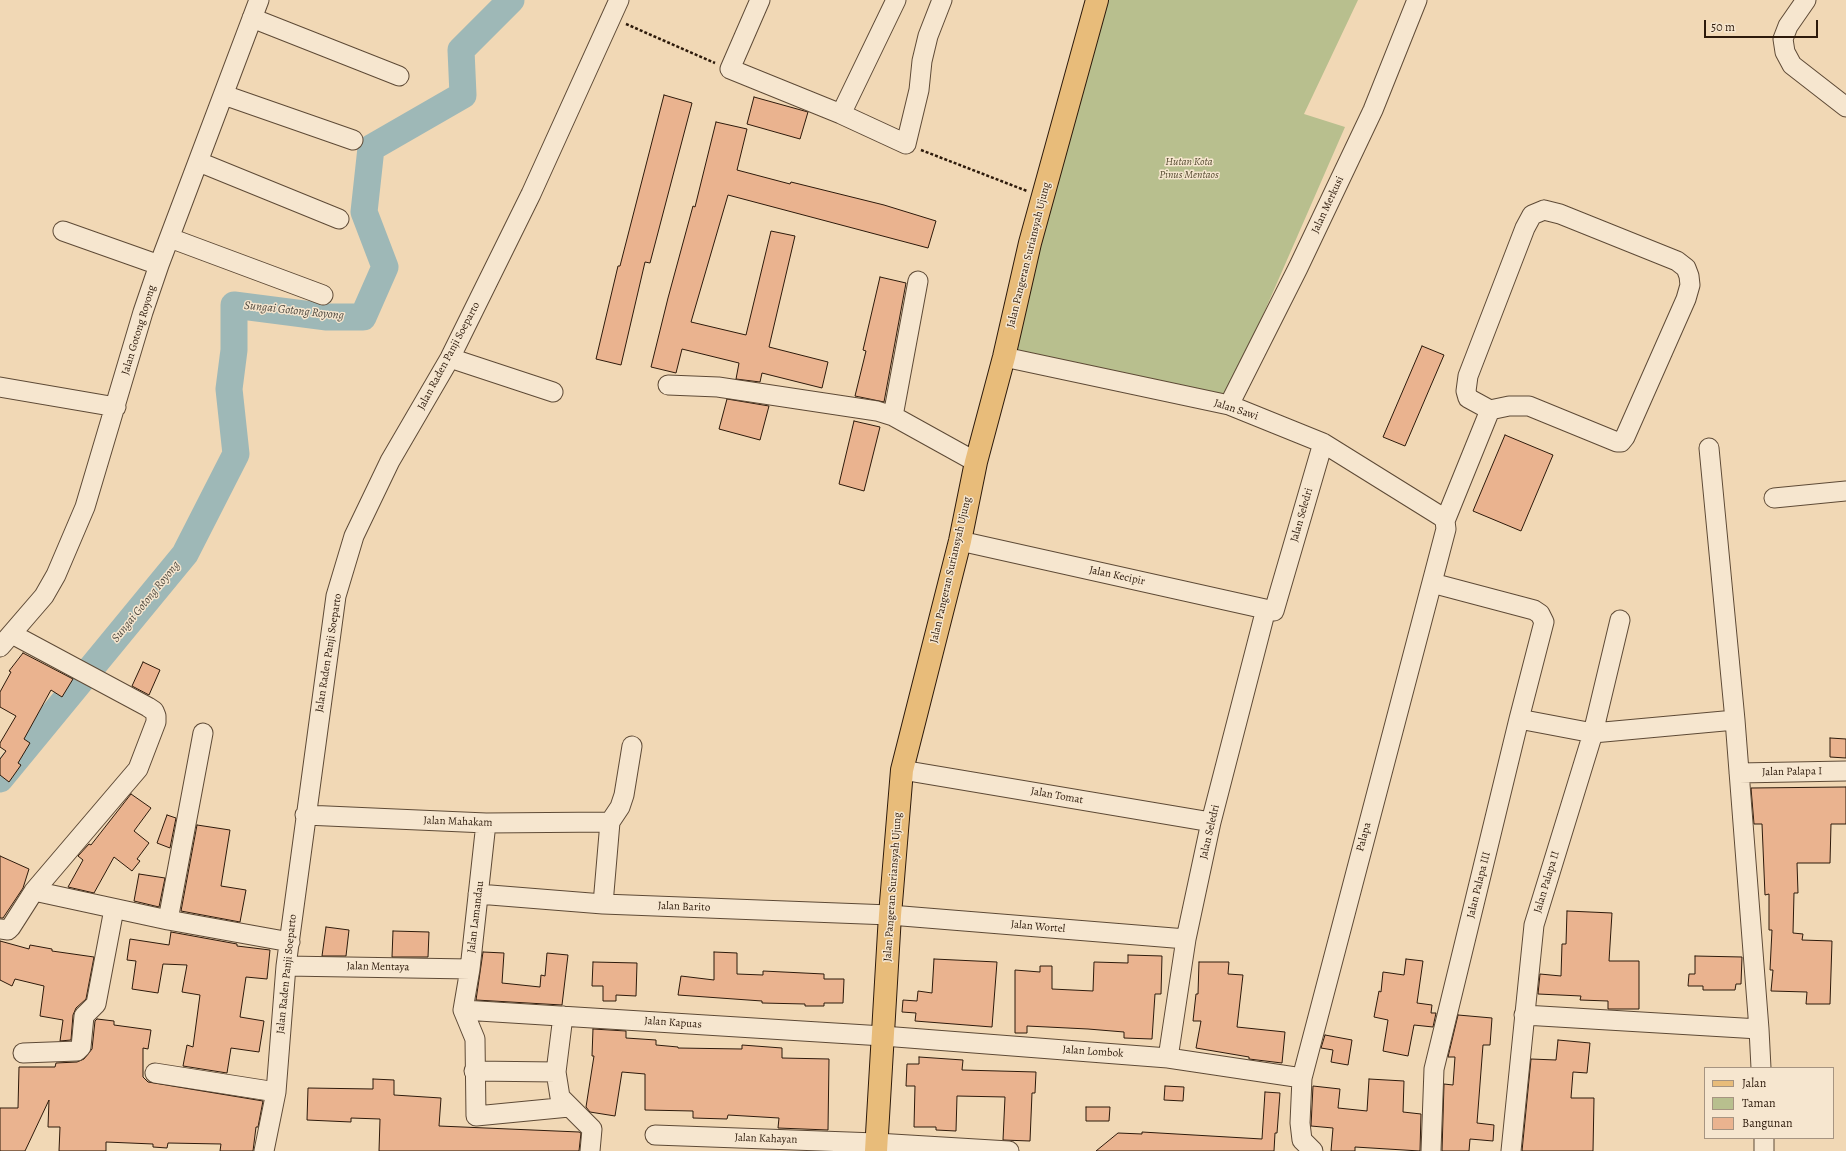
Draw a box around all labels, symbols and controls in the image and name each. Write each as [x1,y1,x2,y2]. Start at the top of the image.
scale bar [1706,12,1820,38]
text: 50 m [1711,19,1735,35]
park label: Hutan Kota Pinus Mentaos [1159,155,1219,181]
street label: Jalan Merkusi [1309,174,1347,236]
street label: Jalan Pangeran Suriansyah Ujung [1005,181,1053,329]
street label: Jalan Gotong Royong [119,283,159,377]
water label: Sungai Gotong Royong [243,299,345,323]
street label: Jalan Raden Panji Soeparto [415,300,483,412]
street label: Jalan Sawi [1212,397,1260,423]
street label: Jalan Seledri [1288,486,1316,544]
street label: Jalan Pangeran Suriansyah Ujung [928,496,974,644]
water label: Sungai Gotong Royong [109,558,183,646]
street label: Jalan Kecipir [1088,564,1146,588]
street label: Jalan Raden Panji Soeparto [313,593,345,713]
street label: Jalan Palapa I [1762,765,1822,779]
street label: Jalan Tomat [1030,785,1084,807]
street label: Jalan Seledri [1197,803,1223,861]
street label: Jalan Pangeran Suriansyah Ujung [881,812,905,962]
street label: Jalan Mahakam [423,814,493,830]
street label: Palapa [1354,821,1374,853]
street label: Jalan Palapa II [1531,849,1563,915]
street label: Jalan Palapa III [1464,850,1494,920]
street label: Jalan Lamandau [465,880,487,954]
street label: Jalan Barito [658,899,710,915]
street label: Jalan Raden Panji Soeparto [274,913,300,1035]
street label: Jalan Wortel [1010,918,1066,936]
street label: Jalan Mentaya [346,960,410,974]
street label: Jalan Kapuas [644,1014,702,1032]
street label: Jalan Lombok [1062,1043,1124,1061]
legend [1704,1067,1834,1139]
text: Jalan [1742,1075,1766,1091]
text: Taman [1742,1095,1776,1111]
text: Bangunan [1742,1115,1793,1131]
street label: Jalan Kahayan [734,1131,798,1147]

